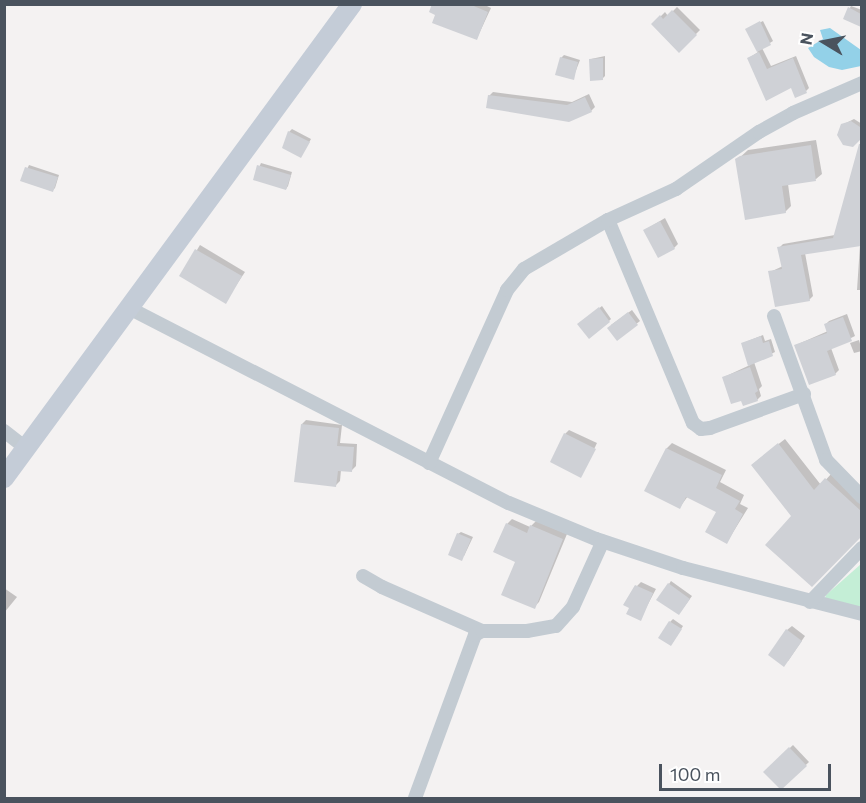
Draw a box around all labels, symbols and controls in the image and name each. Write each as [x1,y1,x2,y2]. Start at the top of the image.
north arrow [794,12,854,72]
text: N [795,31,816,46]
scale bar [662,752,834,790]
text: 100 m [670,763,720,785]

